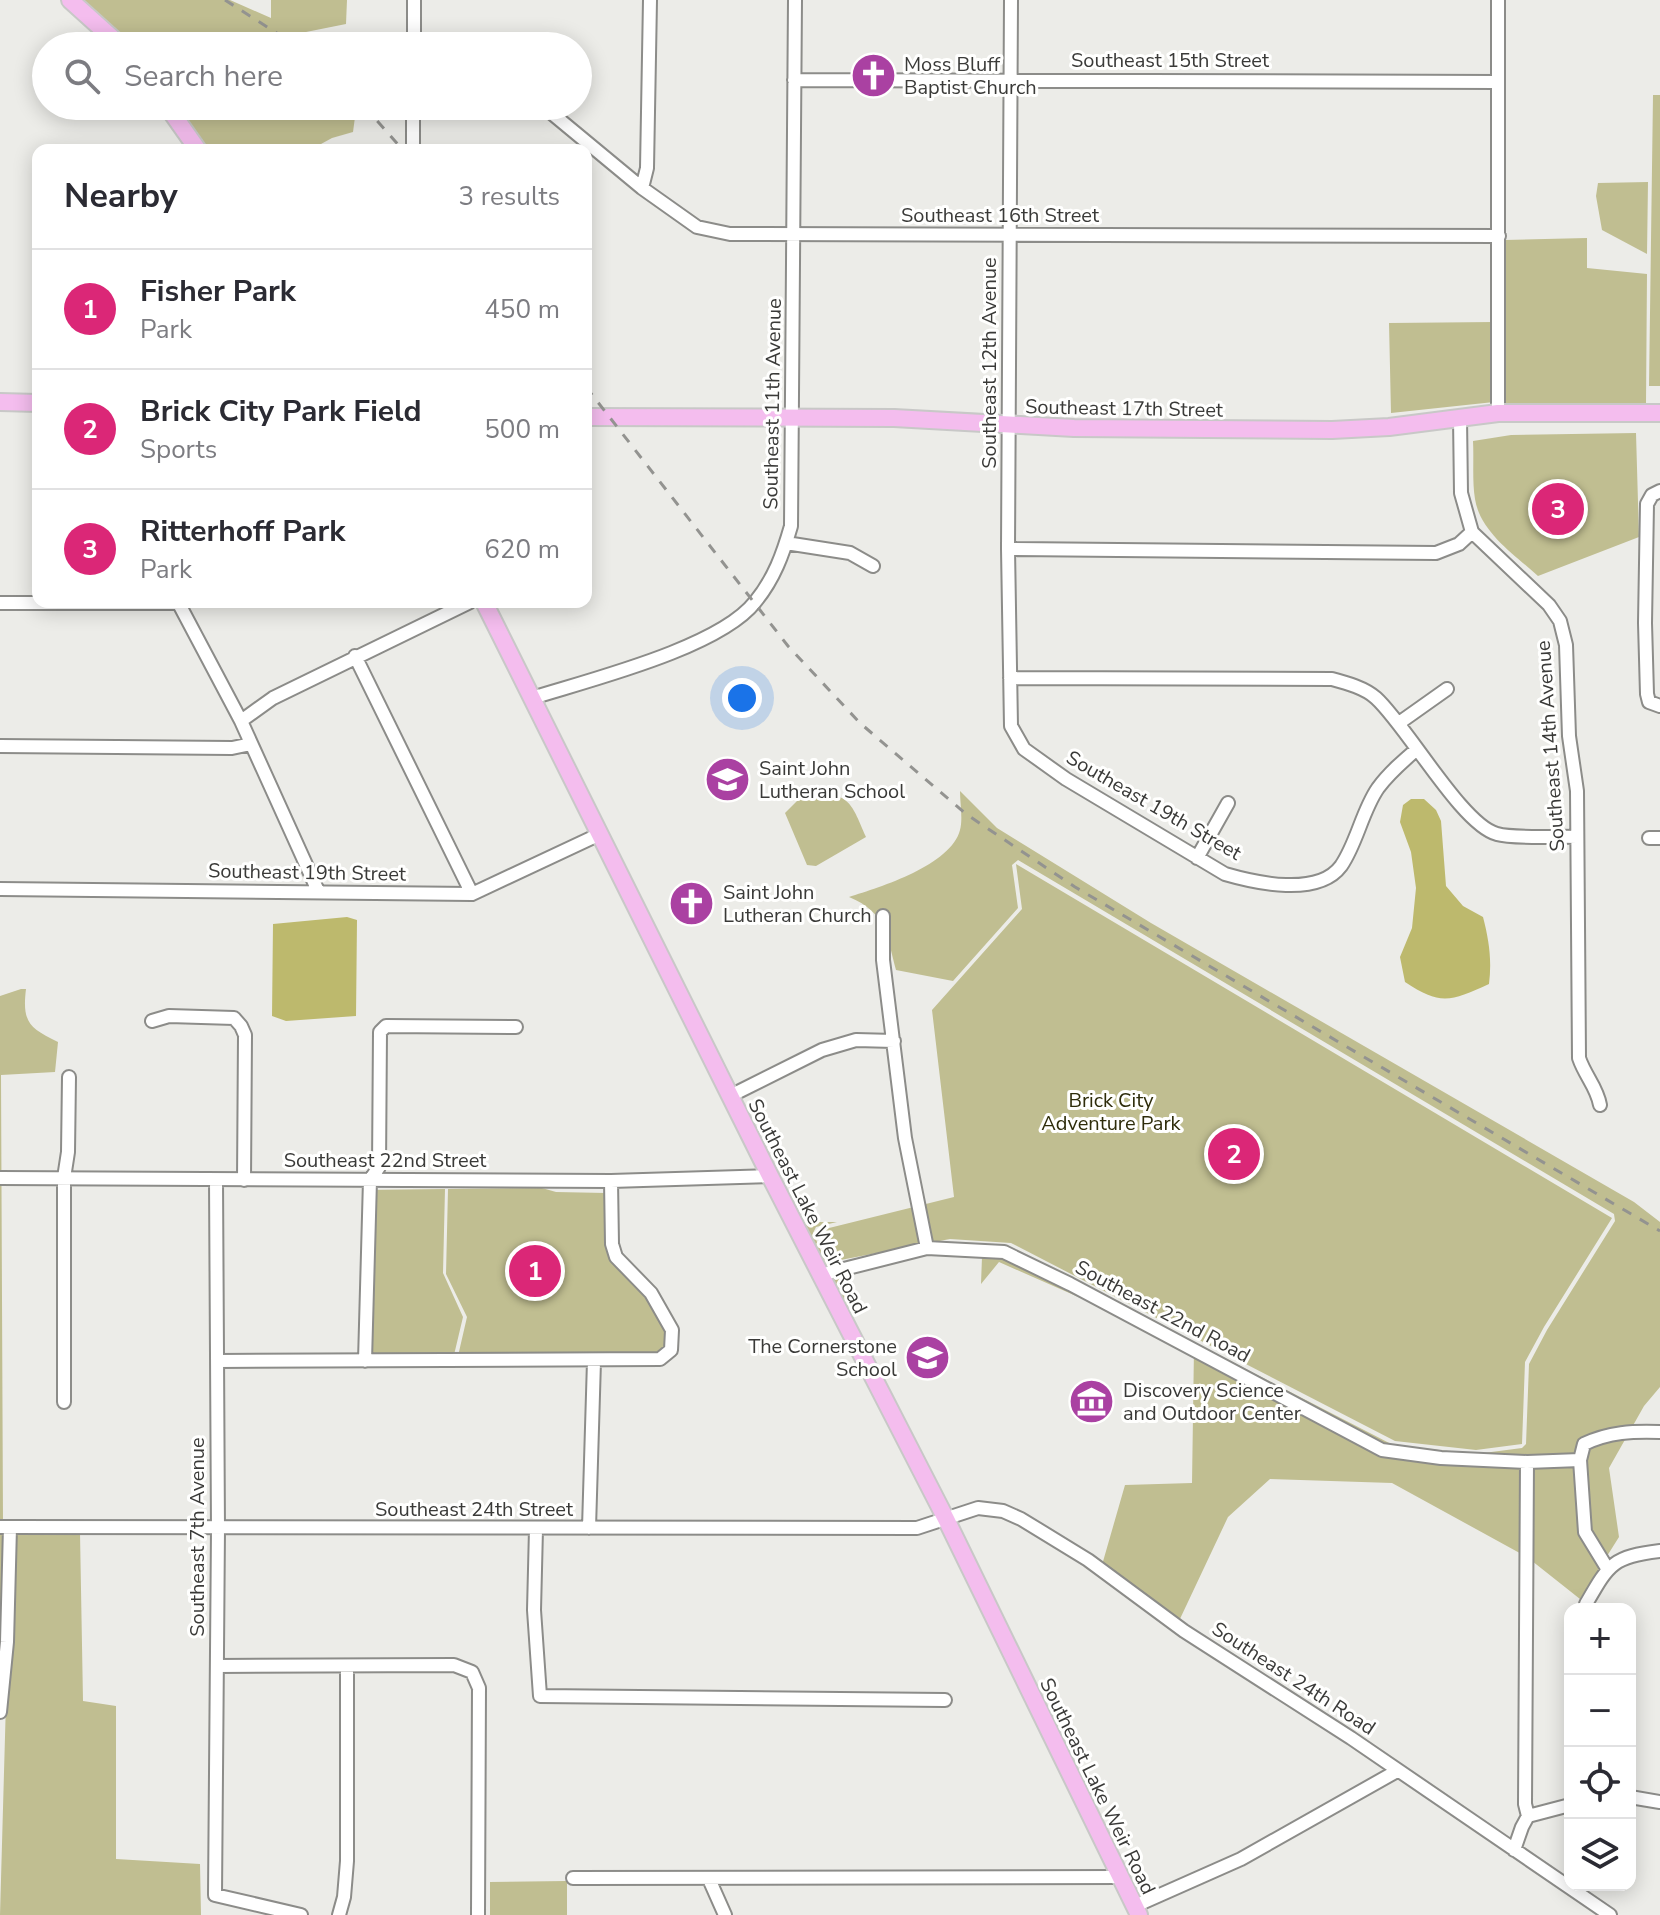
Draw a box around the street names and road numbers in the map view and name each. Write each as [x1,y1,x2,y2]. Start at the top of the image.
street label: Southeast 15th Street [1071,47,1270,74]
street label: Southeast 16th Street [901,202,1100,229]
street label: Southeast 12th Avenue [976,257,1003,469]
street label: Southeast 11th Avenue [757,298,788,510]
street label: Southeast 17th Street [1025,393,1224,424]
street label: Southeast 14th Avenue [1530,640,1571,852]
street label: Southeast 19th Street [1061,744,1247,867]
street label: Southeast 19th Street [208,857,407,888]
street label: Southeast Lake Weir Road [742,1094,874,1318]
street label: Southeast 22nd Street [284,1147,487,1174]
street label: Southeast 22nd Road [1071,1254,1255,1369]
street label: Southeast 7th Avenue [184,1437,211,1637]
street label: Southeast 24th Street [375,1496,574,1523]
street label: Southeast 24th Road [1207,1615,1381,1741]
street label: Southeast Lake Weir Road [1033,1673,1162,1899]

